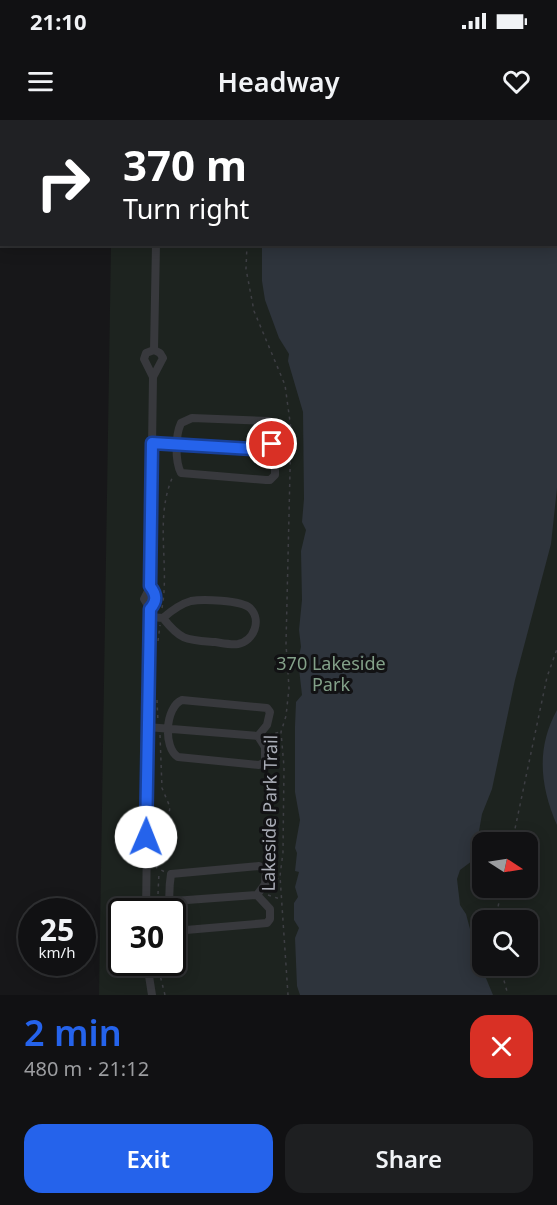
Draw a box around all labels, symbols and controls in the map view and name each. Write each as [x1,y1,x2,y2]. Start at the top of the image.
text: 21:10 [30,6,87,36]
text: Headway [218,63,339,100]
icon: menu [24,65,57,98]
icon: heart [500,65,533,98]
text: 370 m [123,136,247,193]
icon: right [24,144,102,222]
text: Turn right [123,190,249,227]
pin [246,418,297,469]
icon: arrive [255,427,288,460]
park label: 370 Lakeside Park [276,651,386,696]
street label: Lakeside Park Trail [256,734,282,892]
position arrow [114,805,178,869]
north arrow [472,832,538,898]
map controls [472,832,538,976]
speed limit sign: 30 [108,898,186,976]
text: 25 [40,909,74,950]
button: search [472,910,538,976]
text: km/h [39,942,75,962]
text: 2 min [24,1008,122,1057]
button: close [470,1015,533,1078]
text: 480 m · 21:12 [24,1055,149,1082]
button: Exit [24,1124,273,1193]
button: Share [285,1124,533,1193]

